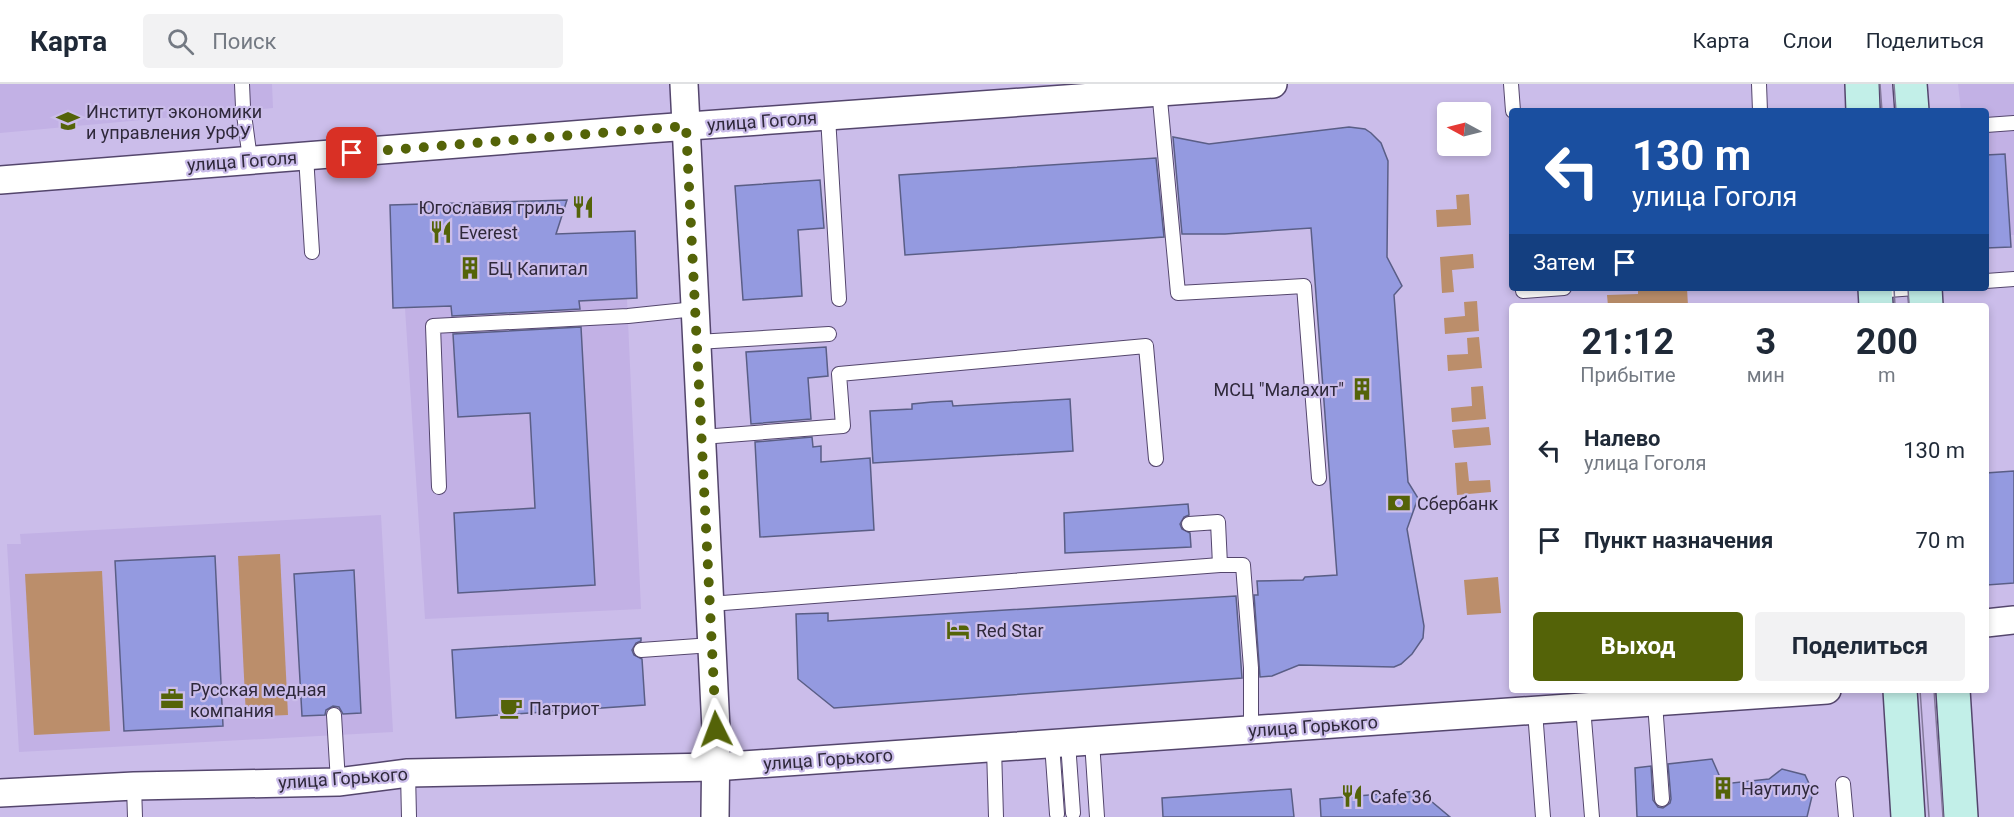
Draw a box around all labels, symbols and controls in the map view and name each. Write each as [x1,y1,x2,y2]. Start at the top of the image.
search box [143,14,563,68]
text: Карта [30,25,107,58]
icon: search [164,25,197,58]
text: Поиск [212,29,277,54]
text: Карта [1693,29,1750,53]
text: Слои [1783,29,1833,53]
text: Поделиться [1866,29,1984,53]
place label: Институт экономики и управления УрФУ [86,101,262,143]
north arrow [1437,102,1491,156]
map controls [1437,102,1491,156]
street label: улица Гоголя [706,107,818,135]
school or university icon: Институт экономики и управления УрФУ [55,108,81,134]
pin [326,127,377,178]
text: 130 m [1632,131,1751,180]
icon: left [1533,132,1611,210]
icon: arrive [335,136,368,169]
street label: улица Гоголя [186,147,298,175]
text: улица Гоголя [1632,181,1797,213]
restaurant icon: Югославия гриль [570,194,596,220]
place label: Югославия гриль [418,197,565,218]
restaurant icon: Everest [428,219,454,245]
place label: Everest [459,222,518,243]
icon: arrive [1608,246,1641,279]
text: Затем [1533,250,1596,275]
building icon: БЦ Капитал [457,255,483,281]
place label: БЦ Капитал [488,258,588,279]
text: 21:12 [1581,321,1674,363]
text: 3 [1755,321,1776,363]
text: 200 [1856,321,1918,363]
text: Прибытие [1580,363,1676,387]
text: мин [1747,363,1785,387]
text: m [1878,363,1896,387]
building icon: МСЦ "Малахит" [1349,376,1375,402]
place label: МСЦ "Малахит" [1214,379,1344,400]
text: Налево [1584,426,1661,451]
icon: left [1533,434,1566,467]
text: 130 m [1903,438,1965,463]
text: улица Гоголя [1584,451,1707,475]
bank icon: Сбербанк [1386,490,1412,516]
place label: Сбербанк [1417,493,1498,514]
icon: arrive [1533,524,1566,557]
text: Пункт назначения [1584,528,1773,553]
text: 70 m [1916,528,1965,553]
button: Выход [1533,612,1743,681]
button: Поделиться [1755,612,1965,681]
hotel icon: Red Star [945,617,971,643]
place label: Red Star [976,620,1044,641]
place label: Русская медная компания [190,679,326,721]
office icon: Русская медная компания [159,686,185,712]
cafe icon: Патриот [498,695,524,721]
position arrow [684,697,748,761]
place label: Патриот [529,698,600,719]
street label: улица Горького [1248,711,1378,741]
street label: улица Горького [763,744,893,774]
street label: улица Горького [278,763,408,793]
building icon: Наутилус [1710,775,1736,801]
place label: Наутилус [1741,778,1819,799]
restaurant icon: Cafe 36 [1339,783,1365,809]
place label: Cafe 36 [1370,786,1432,807]

